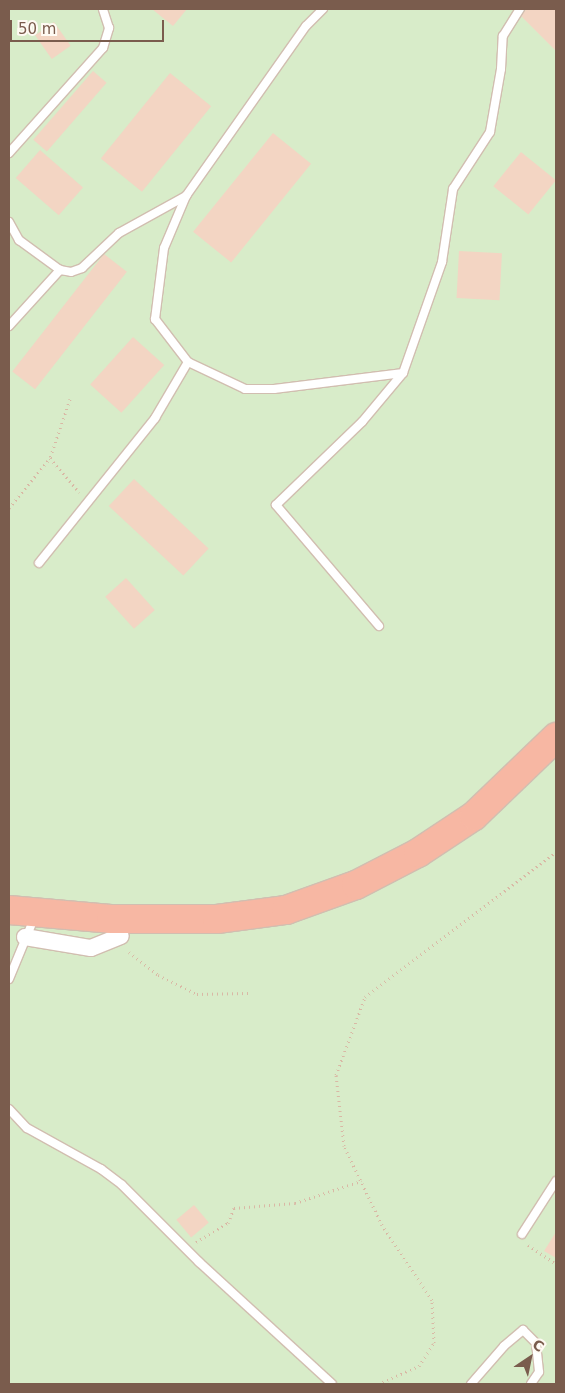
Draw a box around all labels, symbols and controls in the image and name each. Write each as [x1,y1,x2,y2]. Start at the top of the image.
scale bar [12,10,166,42]
text: 50 m [18,20,56,38]
north arrow [505,1333,555,1383]
text: С [530,1336,547,1355]

